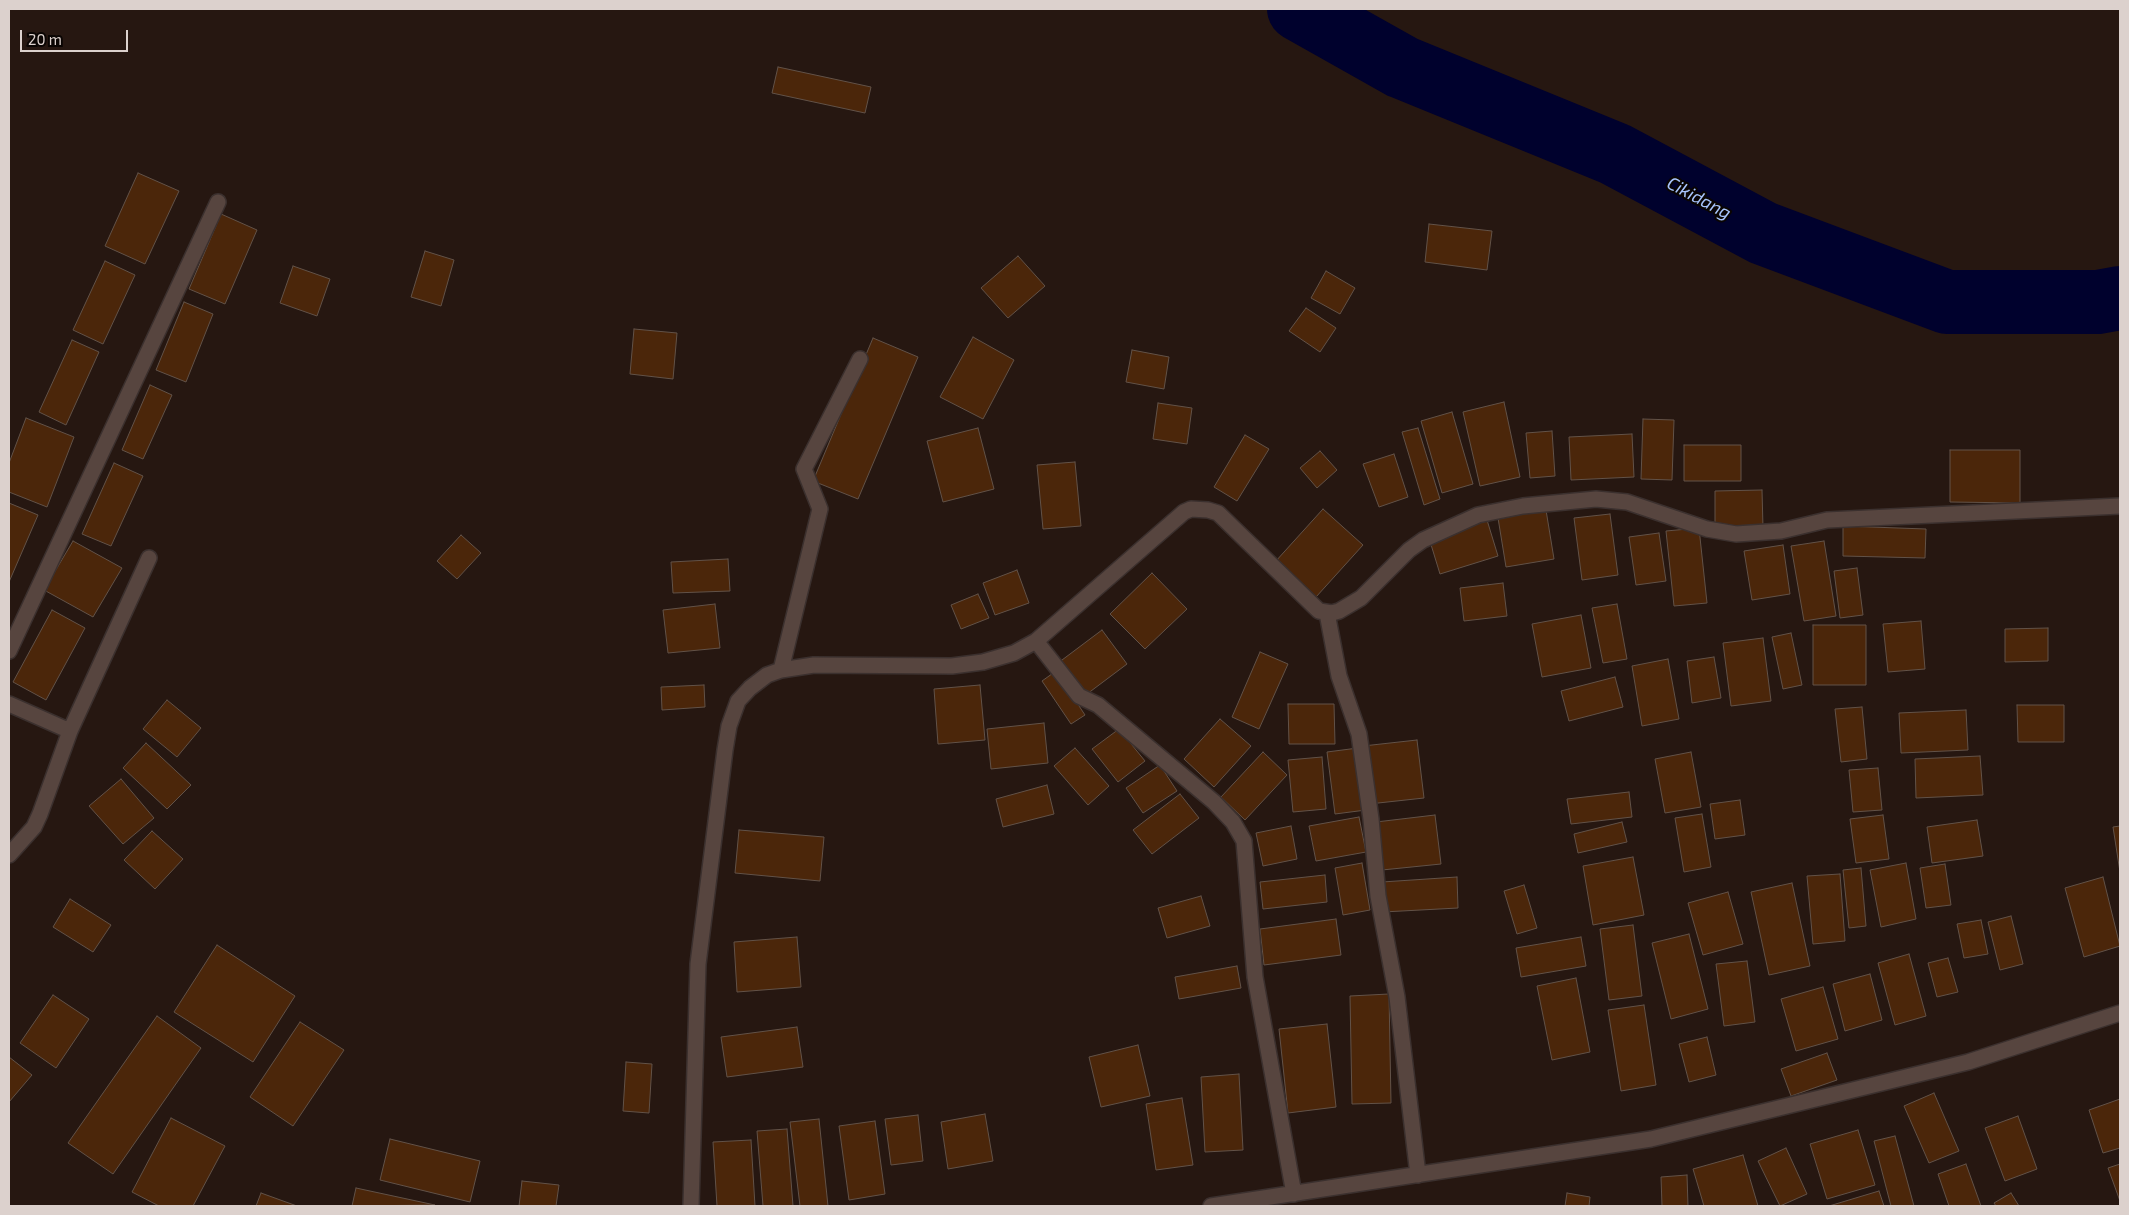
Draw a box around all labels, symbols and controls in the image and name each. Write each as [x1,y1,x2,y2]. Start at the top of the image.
scale bar [22,20,130,52]
text: 20 m [28,30,62,48]
water label: Cikidang [1663,172,1735,224]

